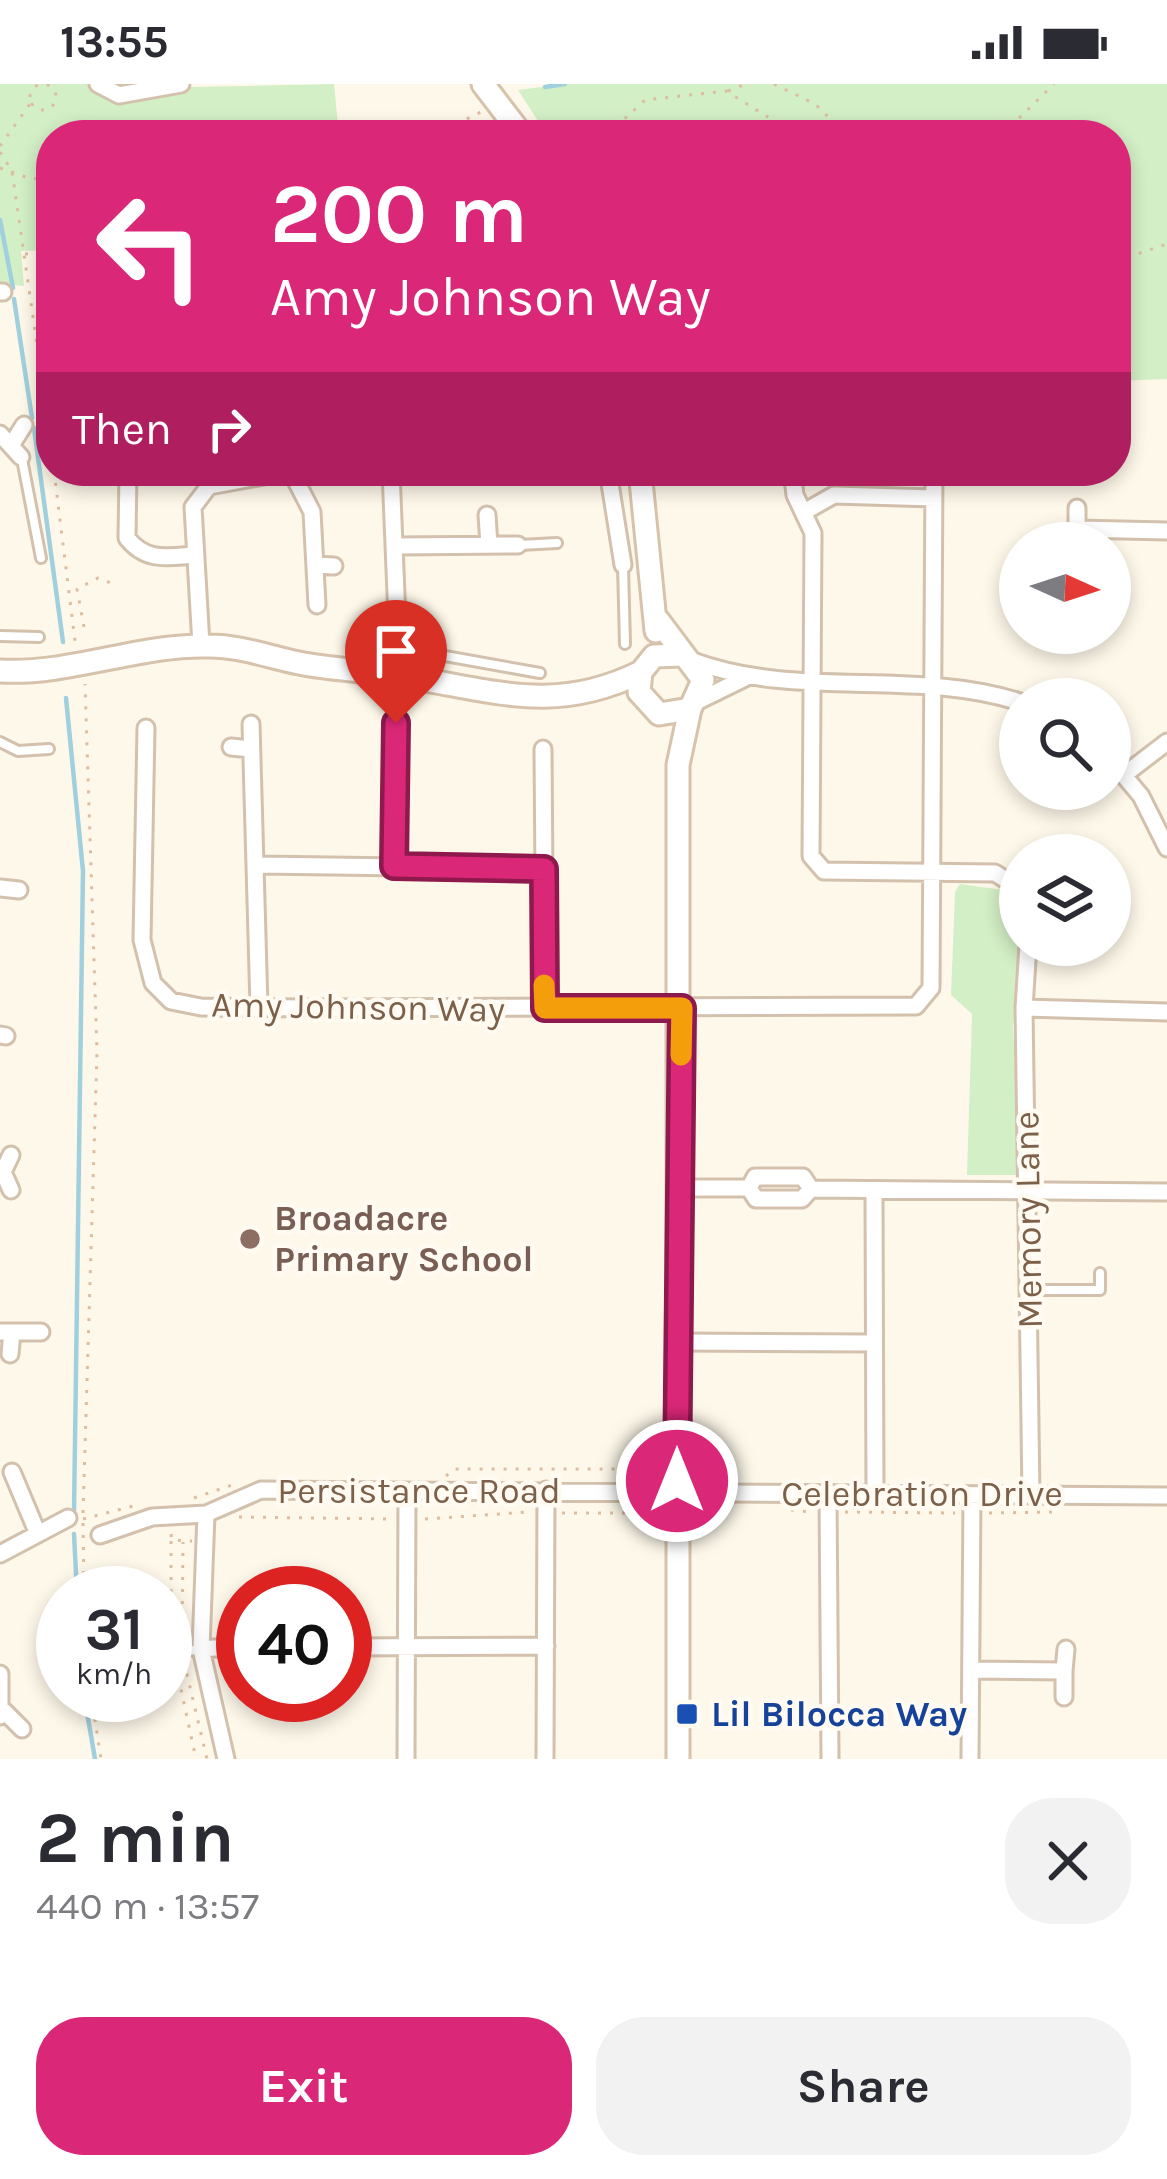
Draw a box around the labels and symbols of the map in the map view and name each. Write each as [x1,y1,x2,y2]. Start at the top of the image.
north arrow [999,522,1131,654]
pin [345,600,447,723]
street label: Amy Johnson Way [211,983,505,1031]
street label: Memory Lane [1005,1111,1051,1329]
place label: Broadacre Primary School [274,1197,534,1281]
marker: Broadacre Primary School [237,1226,263,1252]
position arrow [614,1418,740,1544]
street label: Persistance Road [277,1470,561,1512]
street label: Celebration Drive [781,1473,1063,1515]
speed limit sign: 40 [216,1566,372,1722]
place label: Lil Bilocca Way [711,1693,967,1736]
marker: Lil Bilocca Way [674,1701,700,1727]

